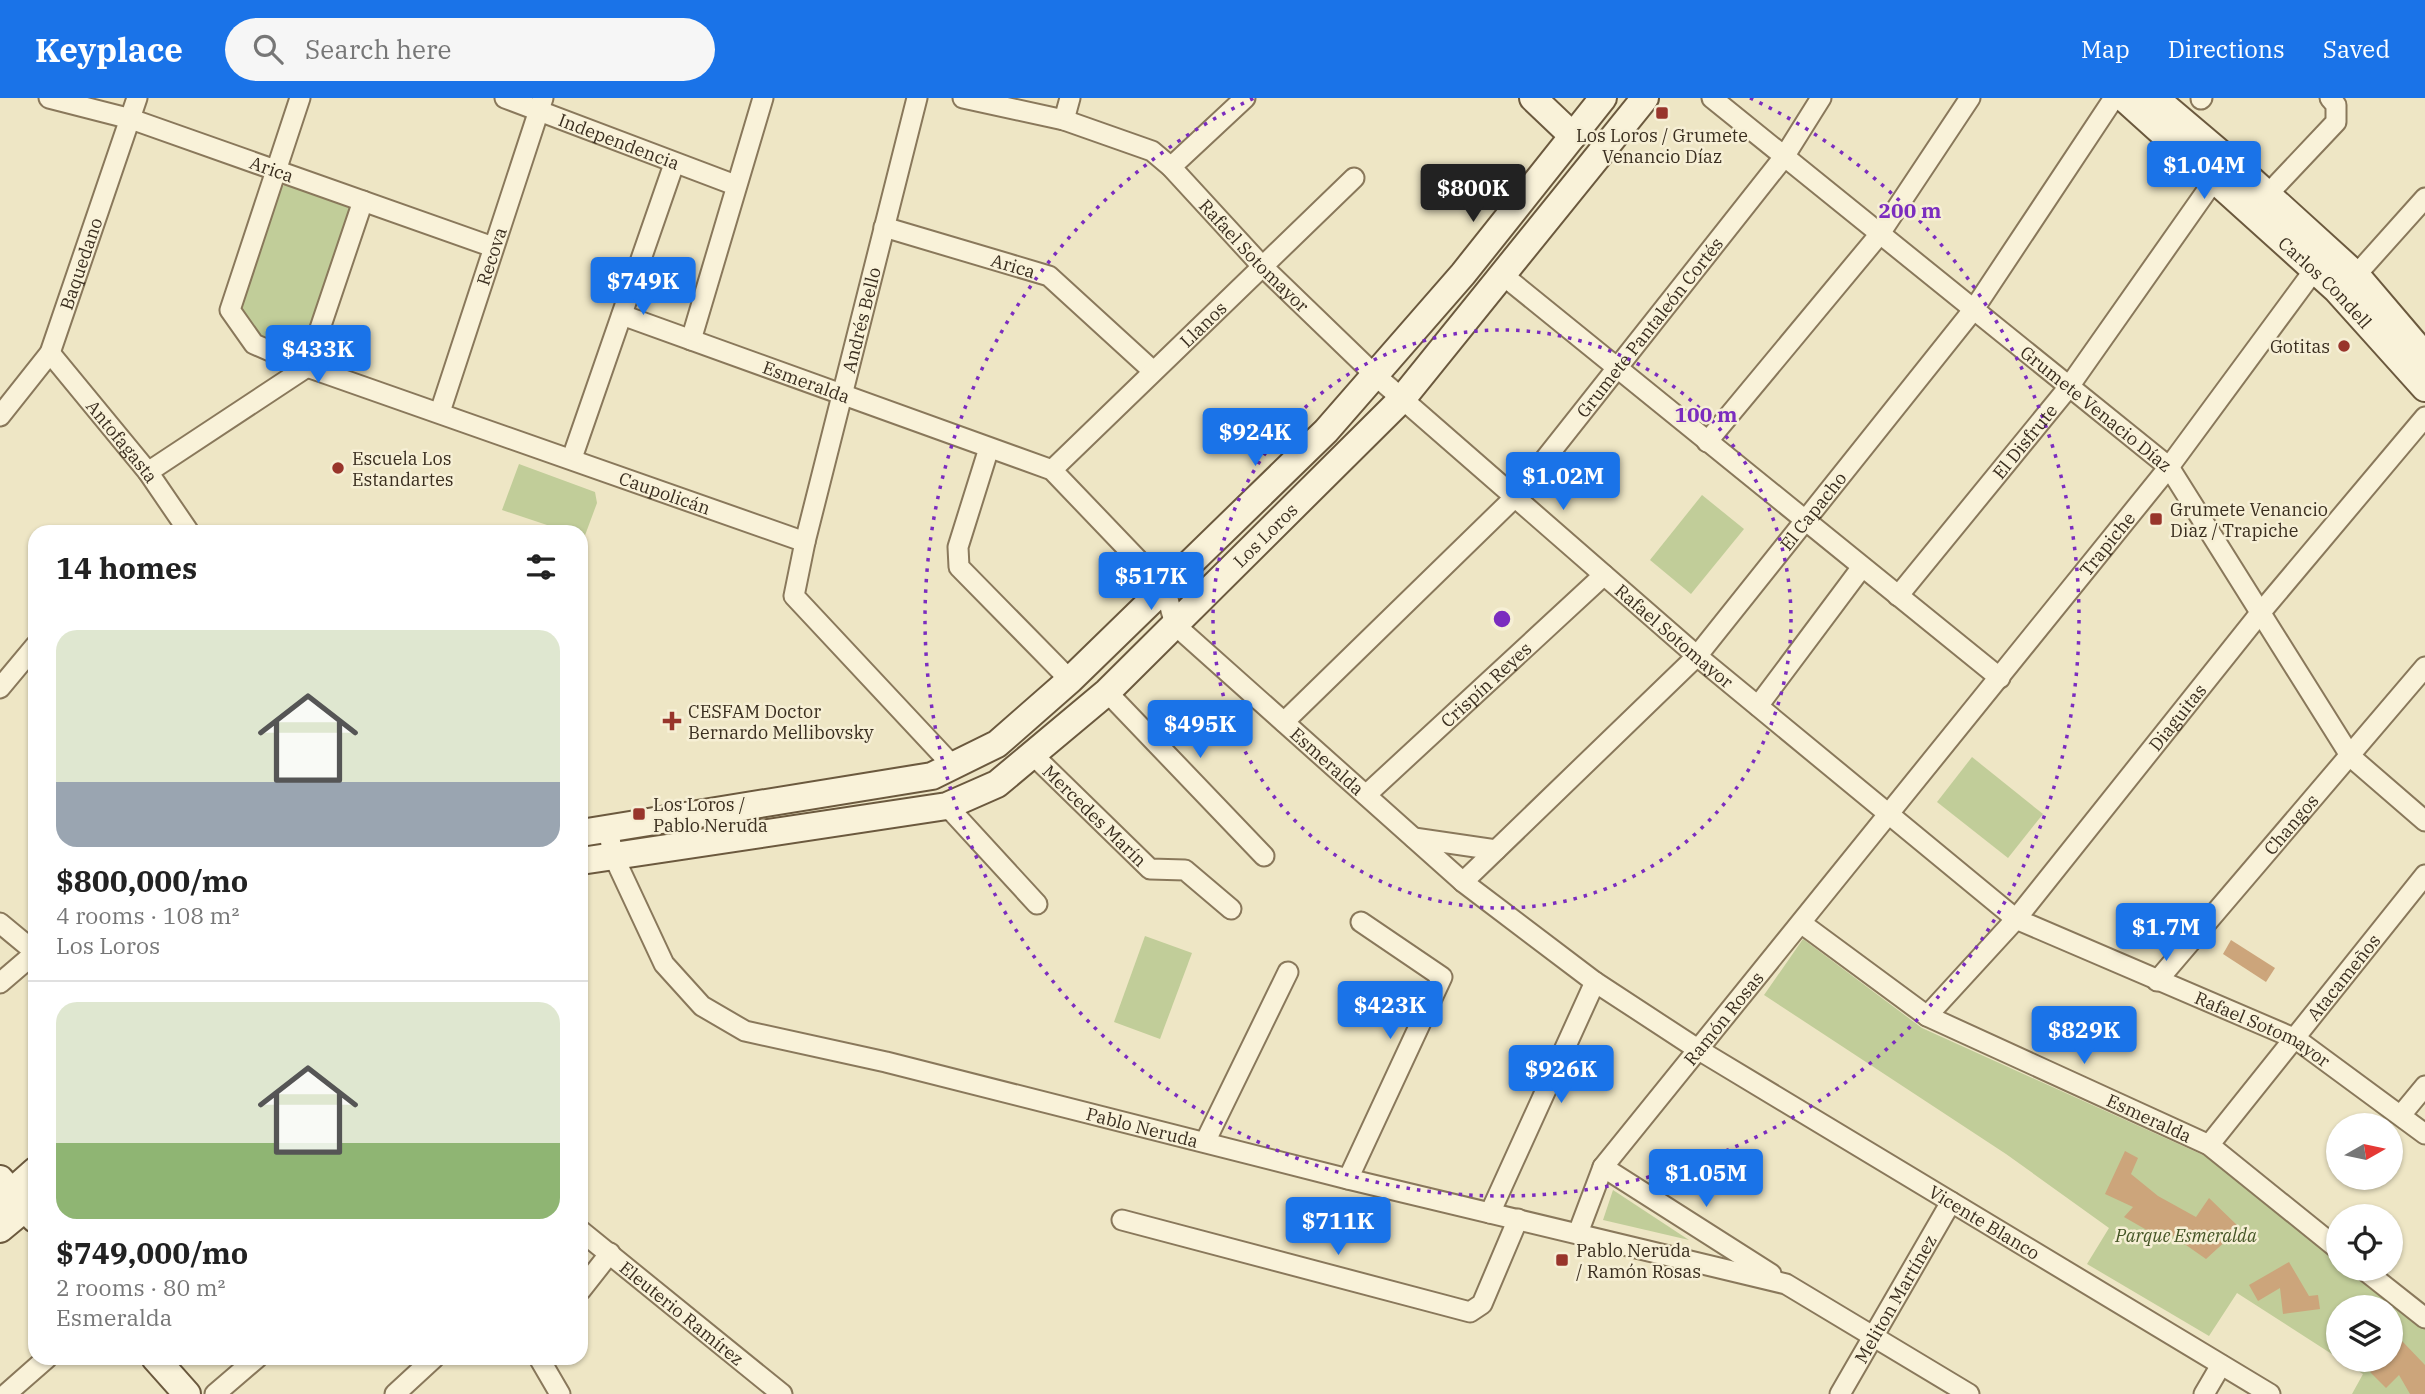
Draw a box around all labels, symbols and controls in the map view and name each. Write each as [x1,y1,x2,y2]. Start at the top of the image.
search box [225,18,715,81]
text: Keyplace [35,28,183,71]
icon: search [249,30,287,68]
text: Search here [305,32,452,66]
text: Map [2081,33,2130,65]
text: Directions [2168,33,2285,65]
text: Saved [2323,33,2390,65]
marker: Los Loros / Grumete Venancio Díaz [1654,105,1670,121]
street label: Independencia [555,108,683,175]
place label: Los Loros / Grumete Venancio Díaz [1576,124,1748,168]
pin: $1.04M [2147,141,2261,201]
text: $1.04M [2163,149,2245,179]
street label: Arica [247,150,297,187]
pin: $800K [1424,164,1522,224]
text: $800K [1437,172,1509,202]
street label: Rafael Sotomayor [1194,194,1314,317]
text: 200 m [1878,196,1942,224]
street label: Baquedano [54,214,107,313]
street label: Recova [471,224,511,288]
street label: Carlos Condell [2274,231,2377,333]
street label: Grumete Pantaleón Cortés [1571,232,1728,422]
street label: Arica [989,248,1038,283]
pin: $749K [594,258,692,317]
text: $749K [607,265,679,295]
street label: Andrés Bello [837,265,885,375]
street label: Llanos [1175,296,1231,352]
pin: $433K [269,326,367,385]
text: $433K [282,333,354,363]
place label: Gotitas [2270,335,2330,358]
marker: Gotitas [2336,338,2352,354]
street label: Grumete Venacio Díaz [2016,340,2177,476]
street label: Esmeralda [760,355,853,408]
street label: Antofagasta [82,395,163,487]
street label: El Disfrute [1987,399,2062,483]
text: 100 m [1674,400,1738,428]
pin: $924K [1206,408,1304,468]
text: $924K [1219,416,1291,446]
place label: Escuela Los Estandartes [352,447,454,491]
pin: $1.02M [1506,452,1620,512]
marker: Escuela Los Estandartes [330,460,346,476]
text: $1.02M [1522,460,1604,490]
street label: Caupolicán [616,466,714,519]
street label: El Capacho [1774,467,1851,555]
street label: Los Loros [1228,498,1302,572]
place label: Grumete Venancio Diaz / Trapiche [2170,498,2328,542]
street label: Trapiche [2074,507,2140,581]
marker: Grumete Venancio Diaz / Trapiche [2148,511,2164,527]
text: 14 homes [56,548,197,587]
icon: filters [522,548,560,586]
pin: $517K [1102,552,1200,612]
text: $517K [1115,560,1187,590]
street label: Rafael Sotomayor [1611,578,1738,693]
centre of rings [1490,607,1514,631]
street label: Crispín Reyes [1435,637,1536,732]
icon: home [245,675,371,801]
street label: Diaguitas [2143,679,2211,755]
place label: CESFAM Doctor Bernardo Mellibovsky [688,700,874,744]
pin: $495K [1151,700,1249,760]
text: $495K [1164,708,1236,738]
marker: CESFAM Doctor Bernardo Mellibovsky [662,711,682,731]
street label: Esmeralda [1286,722,1369,800]
street label: Mercedes Marín [1038,760,1152,871]
street label: Changos [2258,789,2323,860]
place label: Los Loros / Pablo Neruda [653,793,768,837]
marker: Los Loros / Pablo Neruda [631,806,647,822]
text: $800,000/mo [56,861,248,900]
text: 4 rooms · 108 m² [56,900,239,930]
pin: $1.7M [2117,904,2215,963]
text: $1.7M [2132,911,2200,941]
street label: Atacameños [2302,929,2385,1025]
text: Los Loros [56,930,160,960]
street label: Ramón Rosas [1678,966,1768,1070]
pin: $423K [1341,982,1439,1041]
street label: Rafael Sotomayor [2191,986,2335,1072]
text: $423K [1354,989,1426,1019]
pin: $829K [2035,1006,2133,1066]
text: $829K [2048,1014,2120,1044]
pin: $926K [1512,1046,1610,1105]
icon: home [245,1047,371,1173]
text: $926K [1525,1053,1597,1083]
street label: Esmeralda [2103,1088,2196,1147]
street label: Pablo Neruda [1084,1102,1201,1152]
north arrow [2326,1113,2403,1190]
map controls [2326,1113,2403,1372]
pin: $1.05M [1649,1150,1763,1209]
text: $1.05M [1665,1157,1747,1187]
street label: Vicente Blanco [1925,1180,2044,1264]
pin: $711K [1289,1198,1387,1257]
button: locate [2326,1204,2403,1281]
text: $711K [1302,1205,1374,1235]
park label: Parque Esmeralda [2114,1224,2257,1247]
street label: Meliton Martínez [1849,1230,1941,1367]
text: $749,000/mo [56,1233,248,1272]
place label: Pablo Neruda / Ramón Rosas [1576,1239,1701,1283]
marker: Pablo Neruda / Ramón Rosas [1554,1252,1570,1268]
street label: Eleuterio Ramírez [615,1256,749,1370]
text: 2 rooms · 80 m² [56,1272,226,1302]
button: layers [2326,1295,2403,1372]
text: Esmeralda [56,1302,172,1332]

